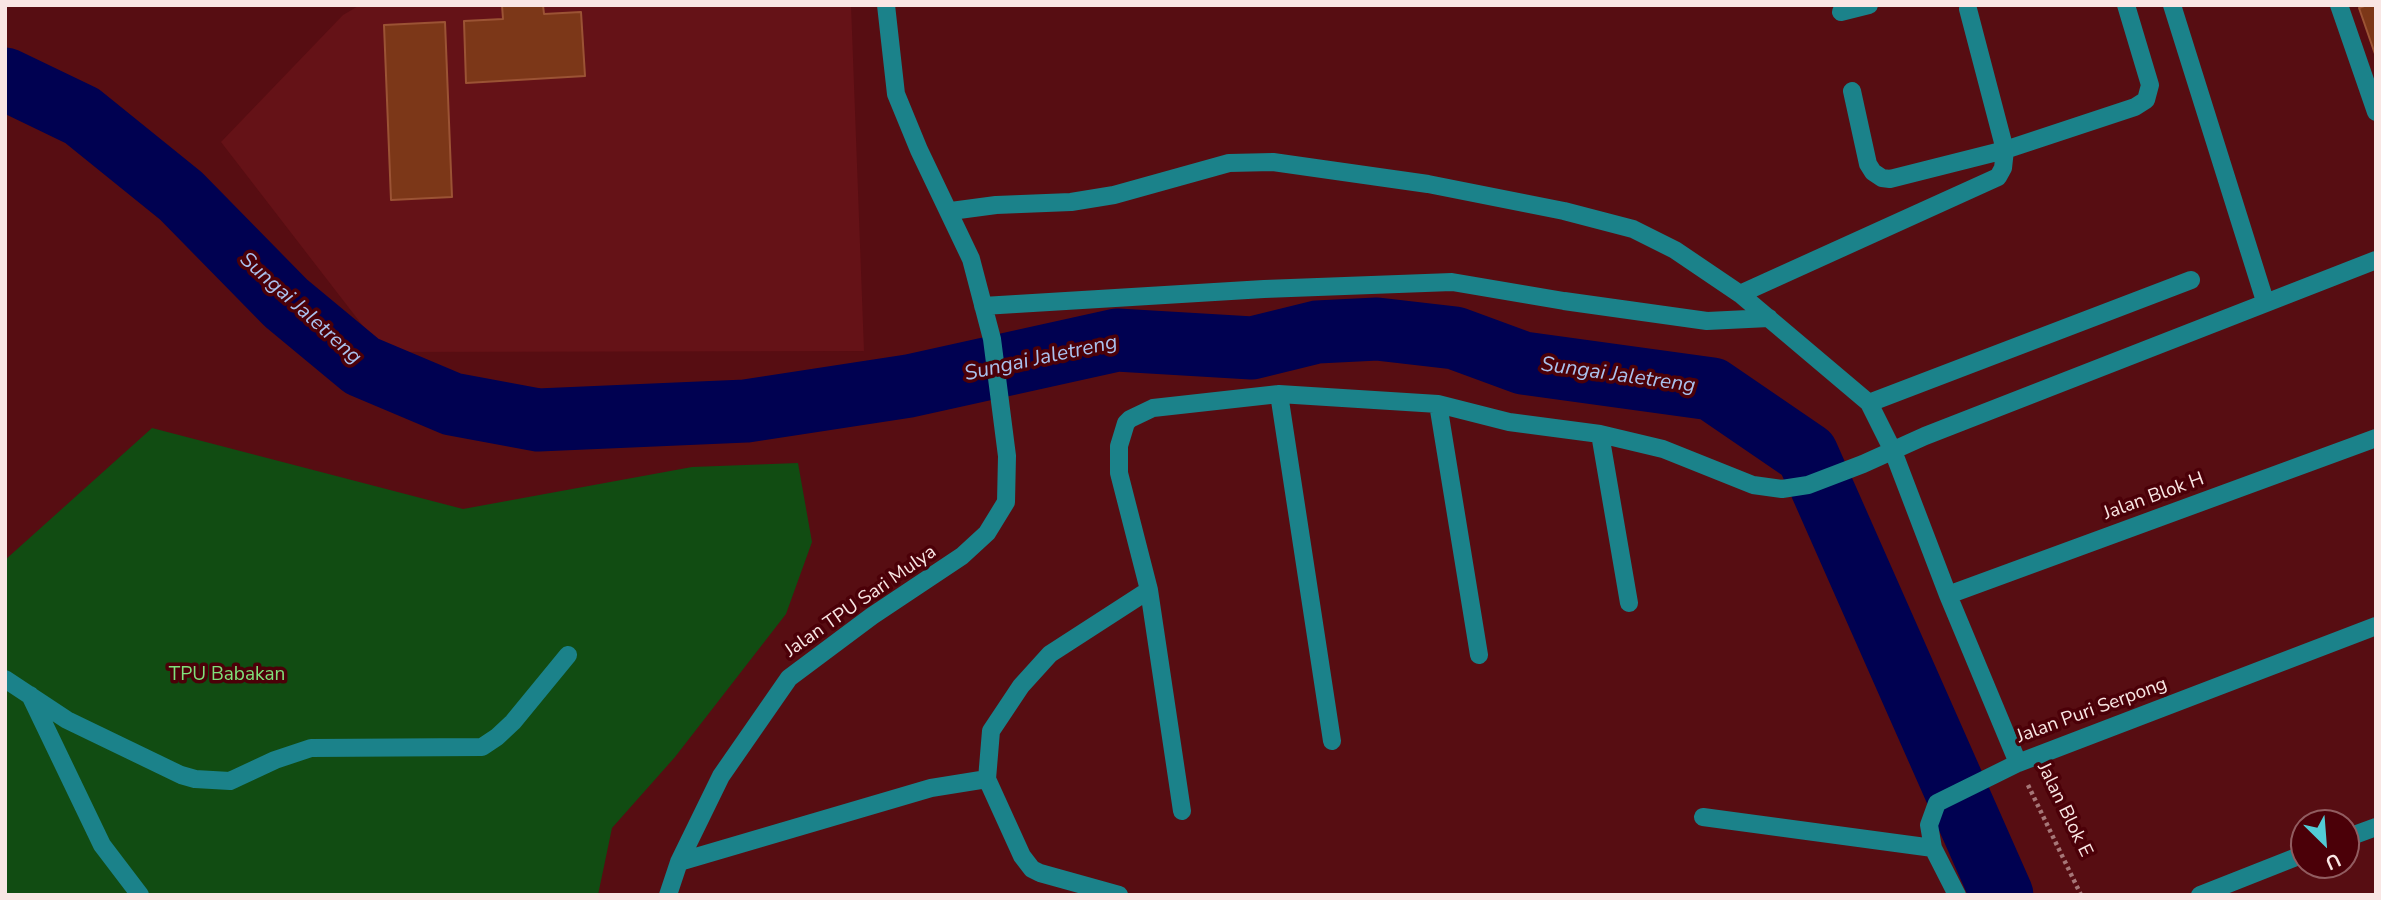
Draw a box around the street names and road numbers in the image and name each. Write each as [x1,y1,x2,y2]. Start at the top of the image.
street label: Jalan Blok H [2101,468,2207,526]
street label: Jalan TPU Sari Mulya [781,541,941,663]
street label: Jalan Puri Serpong [2014,673,2170,749]
street label: Jalan Blok E [2031,759,2097,861]

